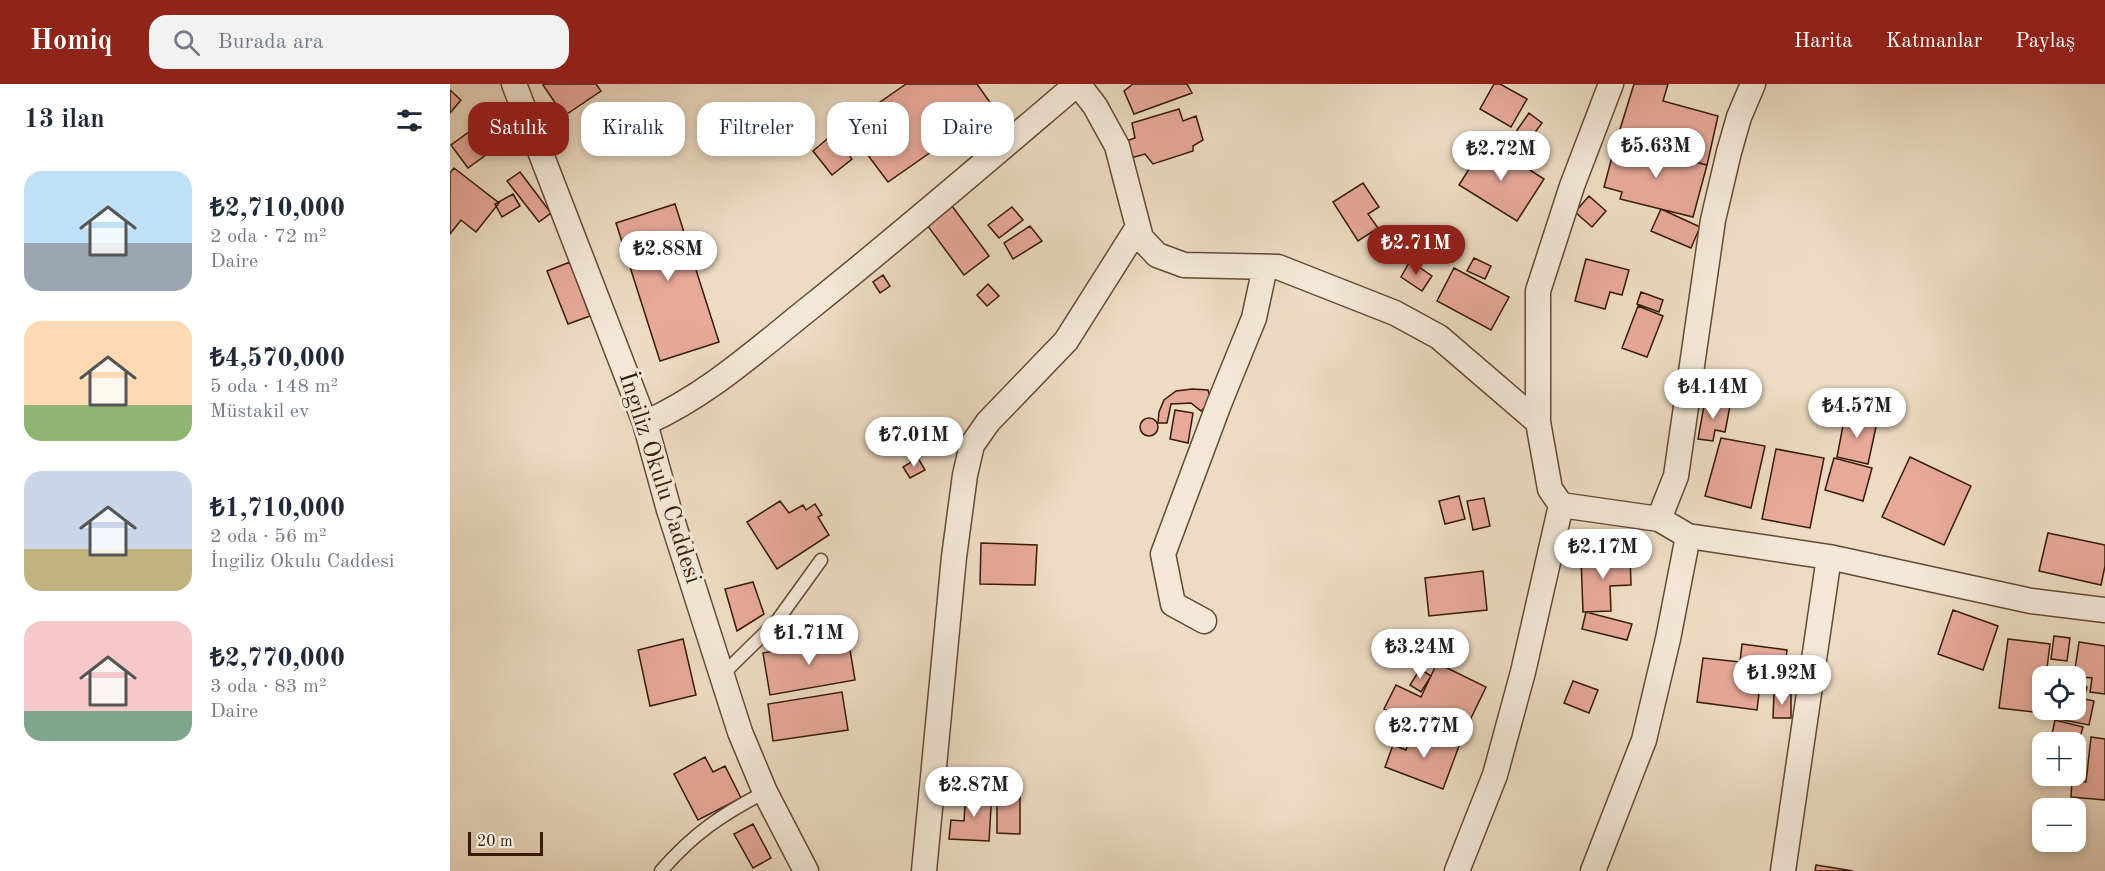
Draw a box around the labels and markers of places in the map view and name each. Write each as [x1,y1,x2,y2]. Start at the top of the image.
pin: ₺5.63M [1607,128,1705,179]
pin: ₺2.72M [1452,131,1550,182]
pin: ₺2.71M [1367,225,1465,276]
pin: ₺2.88M [619,231,717,282]
pin: ₺4.14M [1664,369,1762,420]
pin: ₺4.57M [1808,388,1906,439]
pin: ₺7.01M [865,417,963,468]
pin: ₺2.17M [1554,529,1652,580]
pin: ₺1.71M [760,615,858,666]
pin: ₺3.24M [1371,629,1469,680]
pin: ₺1.92M [1733,655,1831,706]
pin: ₺2.77M [1375,708,1473,759]
pin: ₺2.87M [925,767,1023,818]

